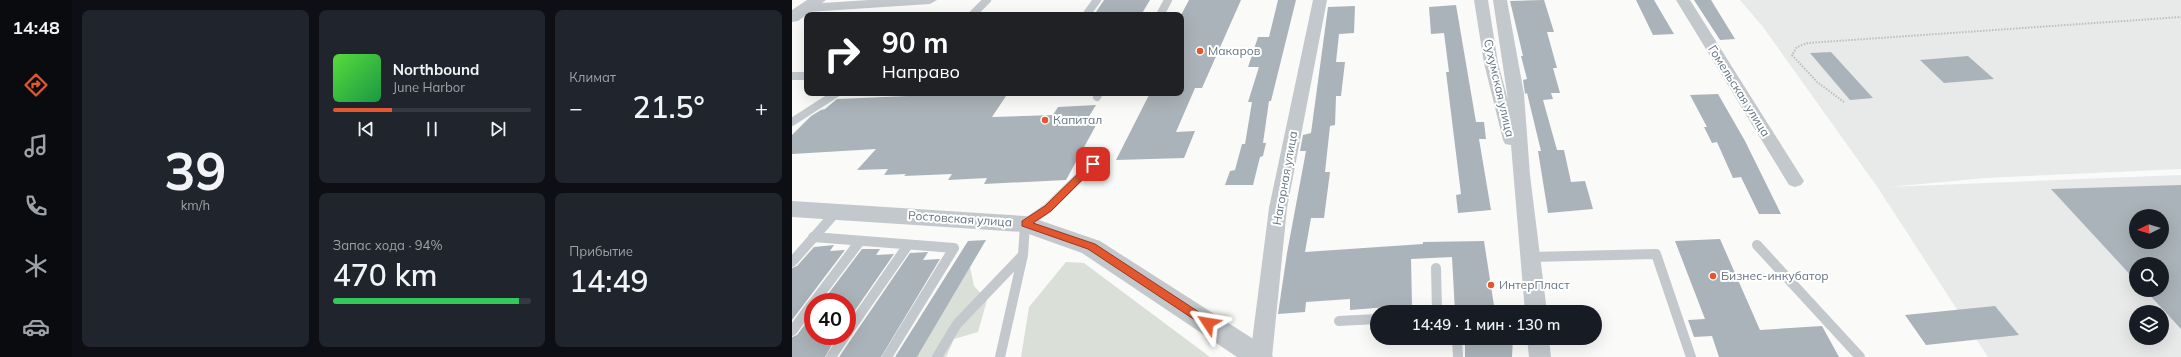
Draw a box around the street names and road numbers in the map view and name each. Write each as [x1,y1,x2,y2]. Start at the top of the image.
street label: Сухумская улица [1481,37,1518,138]
street label: Гомельская улица [1705,42,1774,139]
street label: Нагорная улица [1269,130,1300,226]
street label: Ростовская улица [907,207,1013,230]

